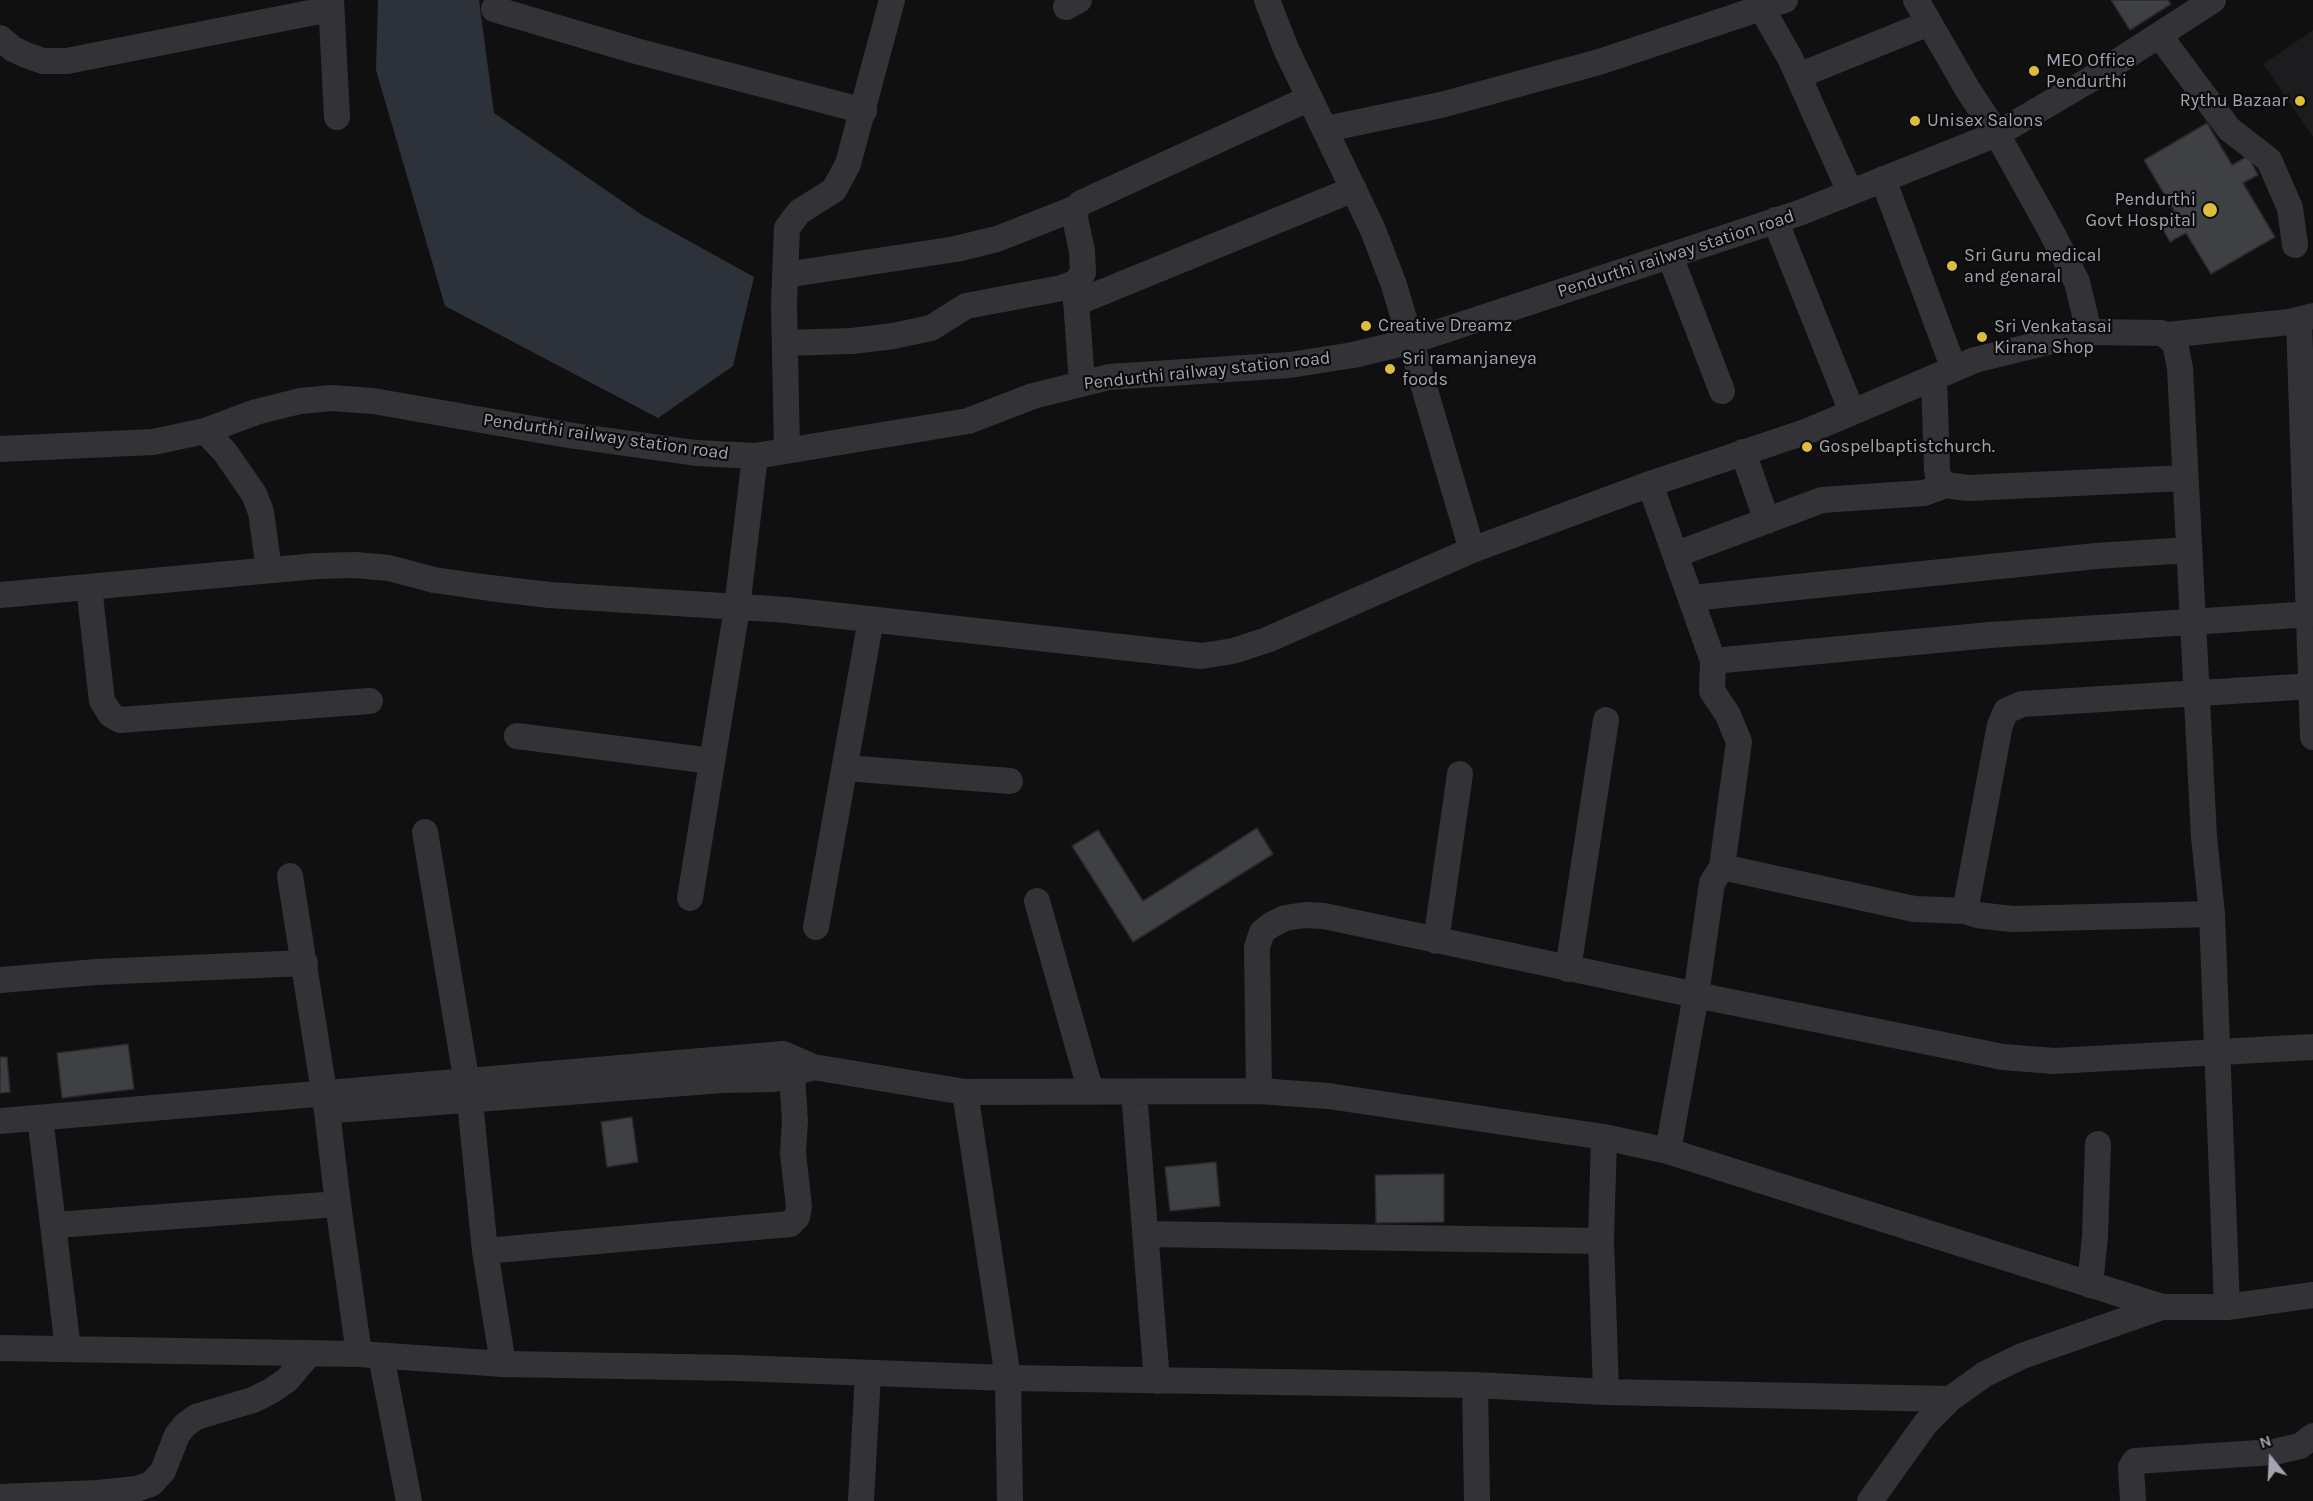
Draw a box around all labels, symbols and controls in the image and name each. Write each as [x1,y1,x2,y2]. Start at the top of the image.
place label: MEO Office Pendurthi [2046,50,2135,92]
marker: MEO Office Pendurthi [2027,64,2041,78]
place label: Rythu Bazaar [2180,90,2288,112]
marker: Rythu Bazaar [2293,94,2307,108]
place label: Unisex Salons [1927,110,2043,132]
marker: Unisex Salons [1908,114,1922,128]
place label: Pendurthi Govt Hospital [2086,189,2196,232]
marker: Pendurthi Govt Hospital [2201,201,2219,219]
street label: Pendurthi railway station road [1555,205,1797,303]
place label: Sri Guru medical and genaral [1964,245,2102,288]
marker: Sri Guru medical and genaral [1945,259,1959,273]
place label: Creative Dreamz [1378,315,1512,337]
place label: Sri Venkatasai Kirana Shop [1994,316,2112,358]
marker: Creative Dreamz [1359,319,1373,333]
marker: Sri Venkatasai Kirana Shop [1975,330,1989,344]
street label: Pendurthi railway station road [1083,347,1331,395]
place label: Sri ramanjaneya foods [1402,348,1537,391]
marker: Sri ramanjaneya foods [1383,362,1397,376]
street label: Pendurthi railway station road [482,409,730,465]
place label: Gospelbaptistchurch. [1819,436,1995,458]
marker: Gospelbaptistchurch. [1800,440,1814,454]
north arrow [2241,1429,2301,1489]
text: N [2257,1431,2274,1452]

